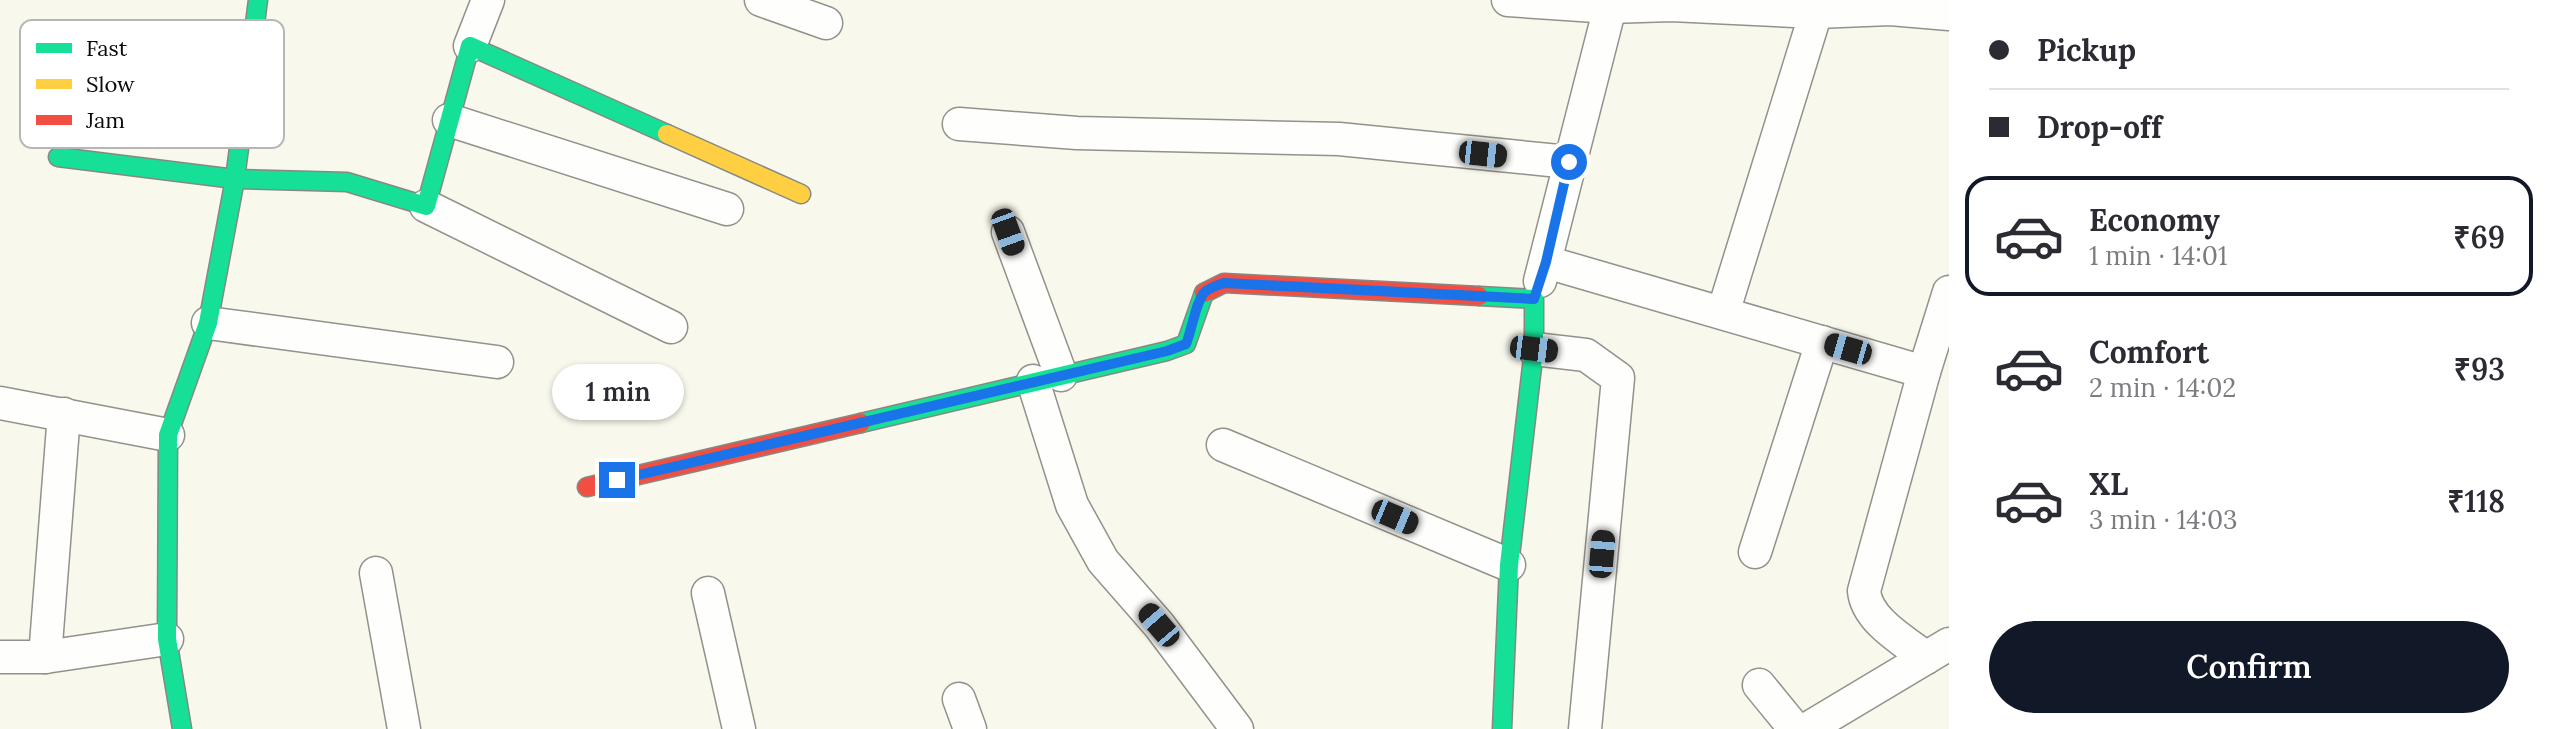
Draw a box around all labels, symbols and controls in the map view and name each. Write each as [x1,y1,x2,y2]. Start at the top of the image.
legend [20,20,284,148]
text: Pickup [2037,31,2136,69]
text: Fast [86,34,128,62]
text: Slow [86,70,135,98]
text: Jam [85,106,125,134]
text: Drop-off [2037,108,2162,146]
car [1458,140,1508,168]
route start [1551,144,1587,180]
icon: car [1993,200,2065,272]
text: Economy [2089,201,2220,239]
car [989,205,1027,259]
text: ₹69 [2453,218,2505,256]
text: 1 min · 14:01 [2089,239,2227,272]
car [1822,331,1874,367]
icon: car [1993,332,2065,404]
text: Comfort [2089,333,2209,371]
car [1509,334,1559,364]
text: ₹93 [2454,350,2505,388]
callout: 1 min [551,364,683,420]
text: 2 min · 14:02 [2089,371,2236,404]
text: 1 min [585,375,651,408]
route end [599,462,635,498]
icon: car [1993,464,2065,536]
text: XL [2089,465,2128,503]
text: ₹118 [2447,482,2505,520]
car [1368,497,1422,537]
text: 3 min · 14:03 [2089,503,2238,536]
car [1588,529,1616,579]
car [1134,599,1184,651]
button: Confirm [1989,621,2509,713]

